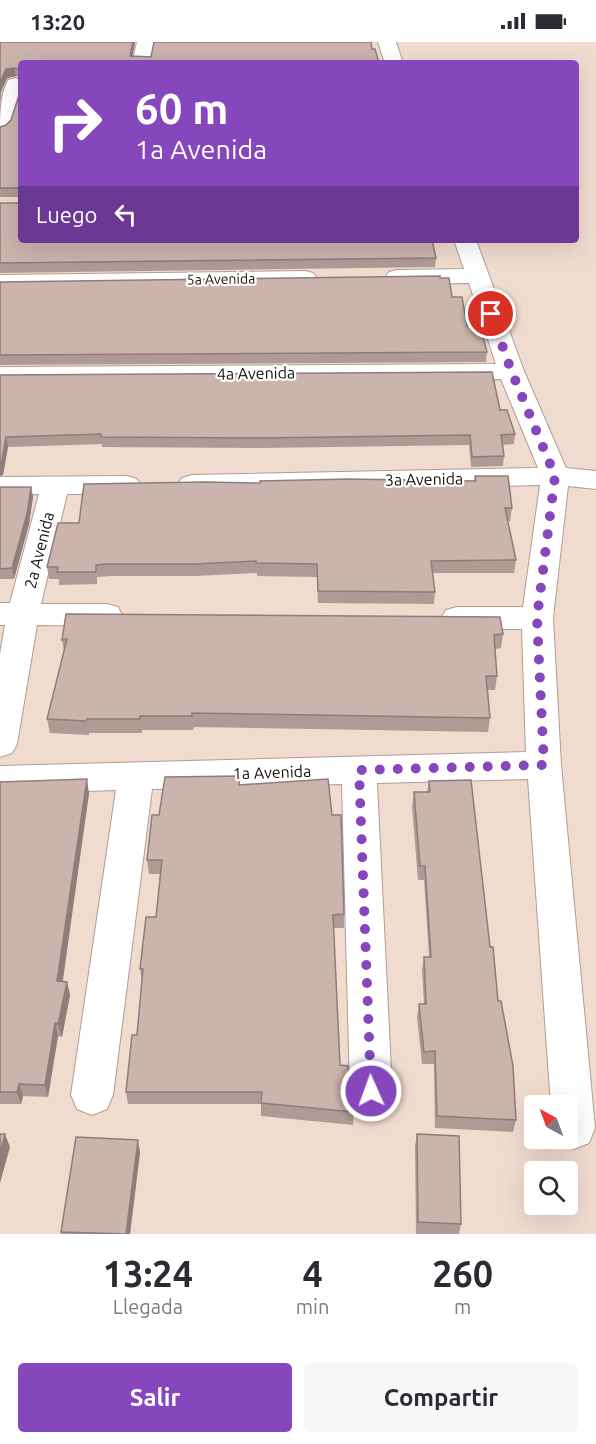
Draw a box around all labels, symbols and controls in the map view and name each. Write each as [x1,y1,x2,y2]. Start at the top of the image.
text: 13:20 [30,9,85,34]
icon: right [36,84,114,162]
text: 60 m [135,85,229,132]
text: 1a Avenida [135,134,267,164]
icon: left [109,198,142,231]
text: Luego [36,202,97,227]
street label: 5a Avenida [187,270,255,288]
pin [465,288,516,339]
icon: arrive [474,297,507,330]
street label: 4a Avenida [217,363,295,383]
street label: 3a Avenida [385,469,463,489]
street label: 2a Avenida [21,510,57,590]
street label: 1a Avenida [233,762,311,782]
position arrow [339,1059,403,1123]
north arrow [524,1095,578,1149]
map controls [524,1095,578,1215]
button: search [524,1161,578,1215]
text: 13:24 [103,1253,193,1294]
text: 4 [302,1253,323,1294]
text: 260 [432,1253,493,1294]
text: Llegada [113,1295,183,1318]
text: min [296,1295,329,1318]
text: m [454,1295,471,1318]
button: Salir [18,1363,292,1432]
button: Compartir [304,1363,578,1432]

